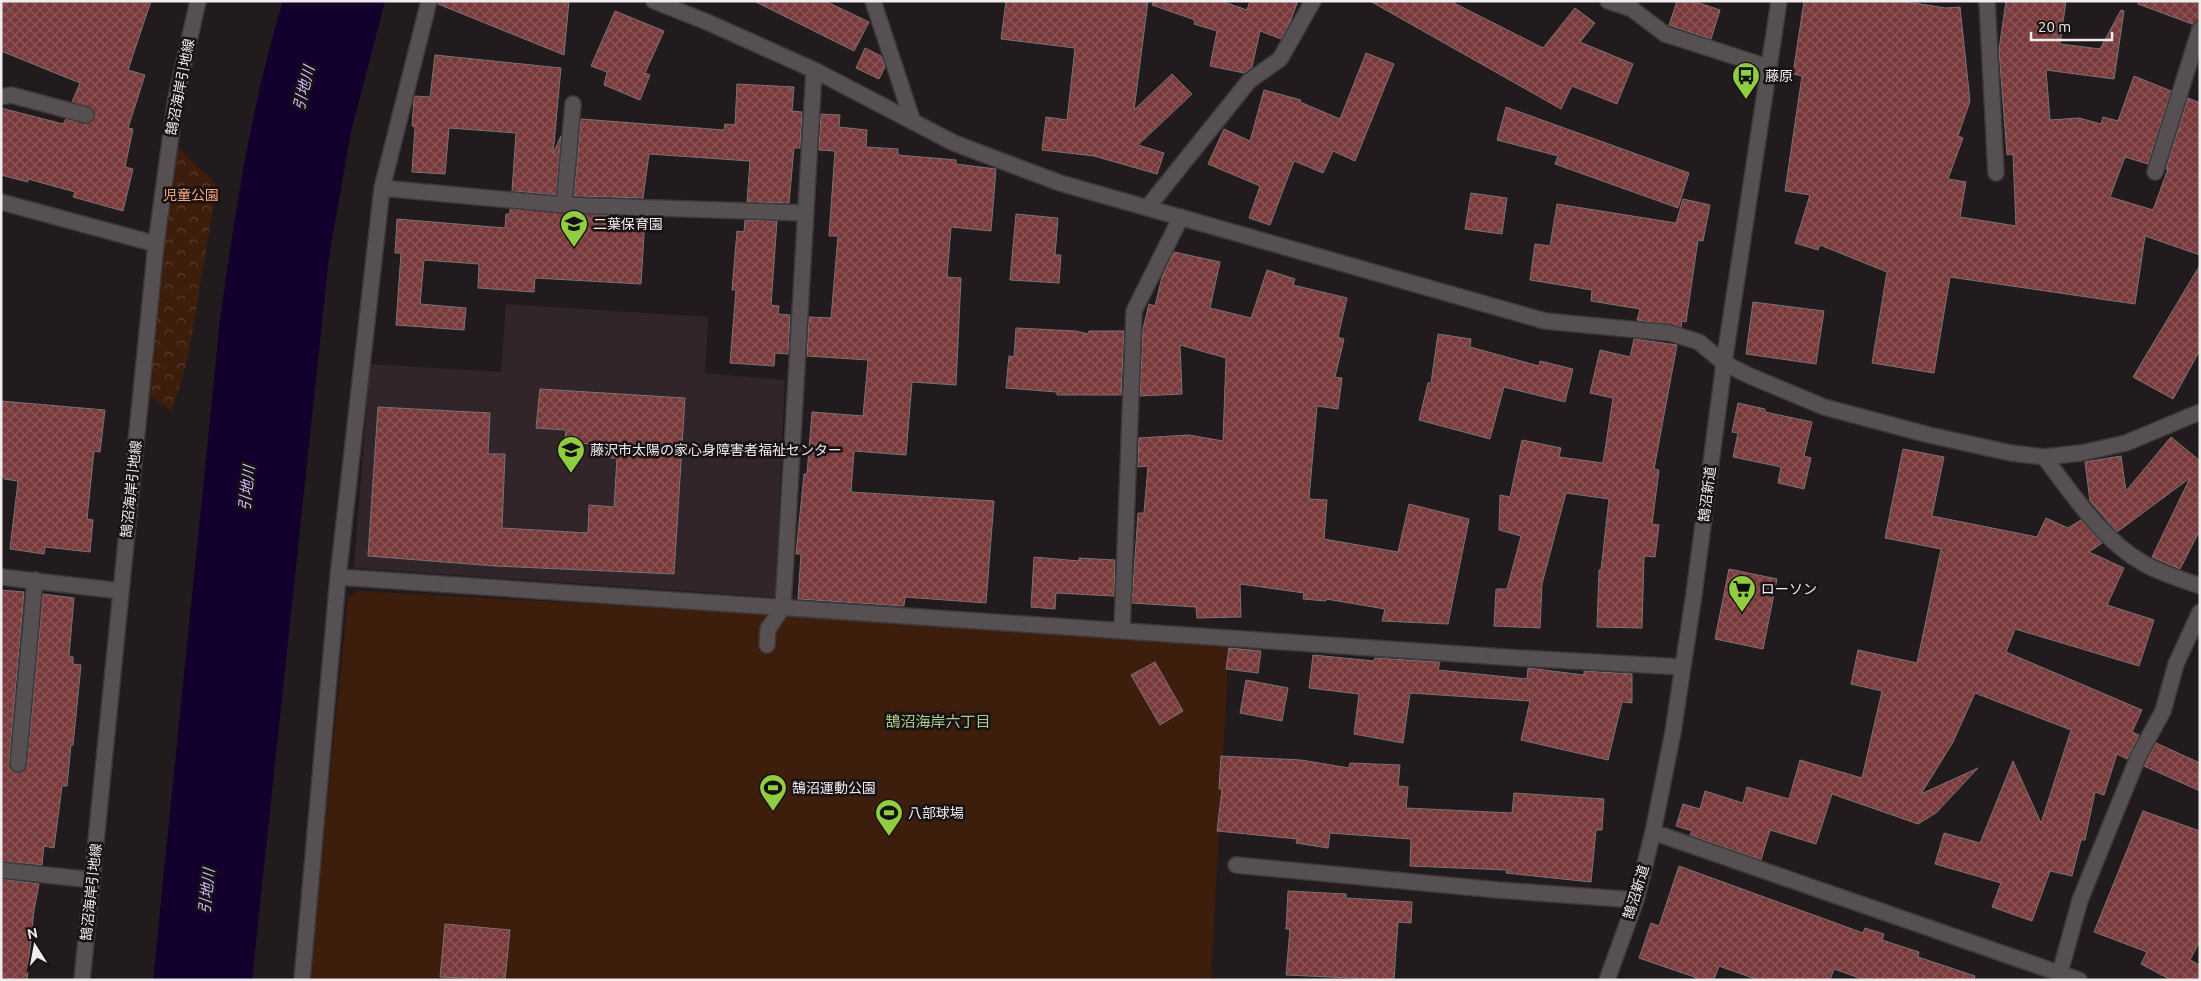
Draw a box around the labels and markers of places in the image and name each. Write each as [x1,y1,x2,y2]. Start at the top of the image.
bus stop icon: 藤原 [1731,61,1761,100]
place label: 藤原 [1765,68,1793,84]
school or university icon: 二葉保育園 [559,209,589,248]
place label: 二葉保育園 [593,216,663,232]
school or university icon: 藤沢市太陽の家心身障害者福祉センター [556,435,586,474]
place label: 藤沢市太陽の家心身障害者福祉センター [590,442,842,458]
supermarket icon: ローソン [1727,574,1757,613]
place label: ローソン [1761,581,1817,597]
sports icon: 鵠沼運動公園 [758,773,788,812]
place label: 鵠沼運動公園 [792,780,876,796]
sports icon: 八部球場 [874,798,904,837]
place label: 八部球場 [908,805,964,821]

